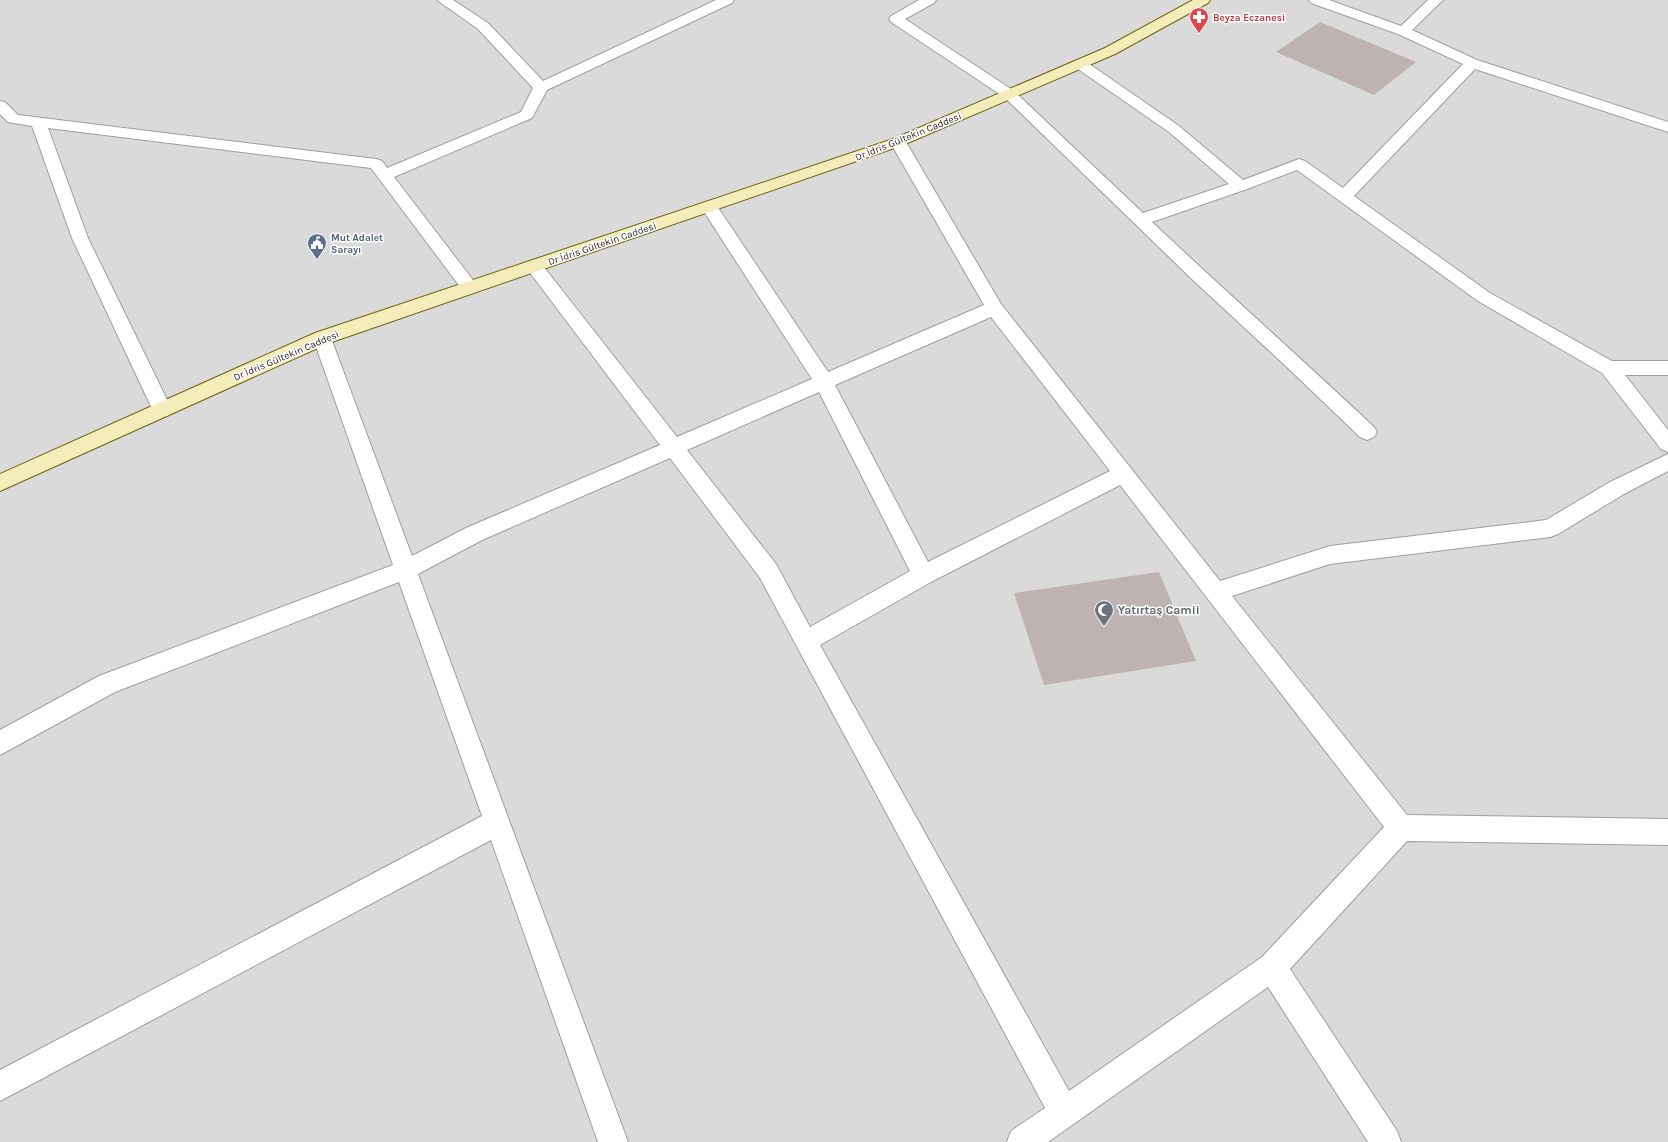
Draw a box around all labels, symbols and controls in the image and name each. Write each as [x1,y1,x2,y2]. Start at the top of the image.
pharmacy icon: Beyza Eczanesi [1188,6,1210,34]
place label: Beyza Eczanesi [1213,12,1285,24]
street label: Dr İdris Gültekin Caddesi [853,110,963,164]
street label: Dr İdris Gültekin Caddesi [547,220,658,268]
public building icon: Mut Adalet Sarayı [306,232,328,260]
place label: Mut Adalet Sarayı [331,232,383,256]
street label: Dr İdris Gültekin Caddesi [232,328,341,384]
mosque icon: Yatırtaş Camii [1093,599,1115,627]
place label: Yatırtaş Camii [1118,603,1200,617]

